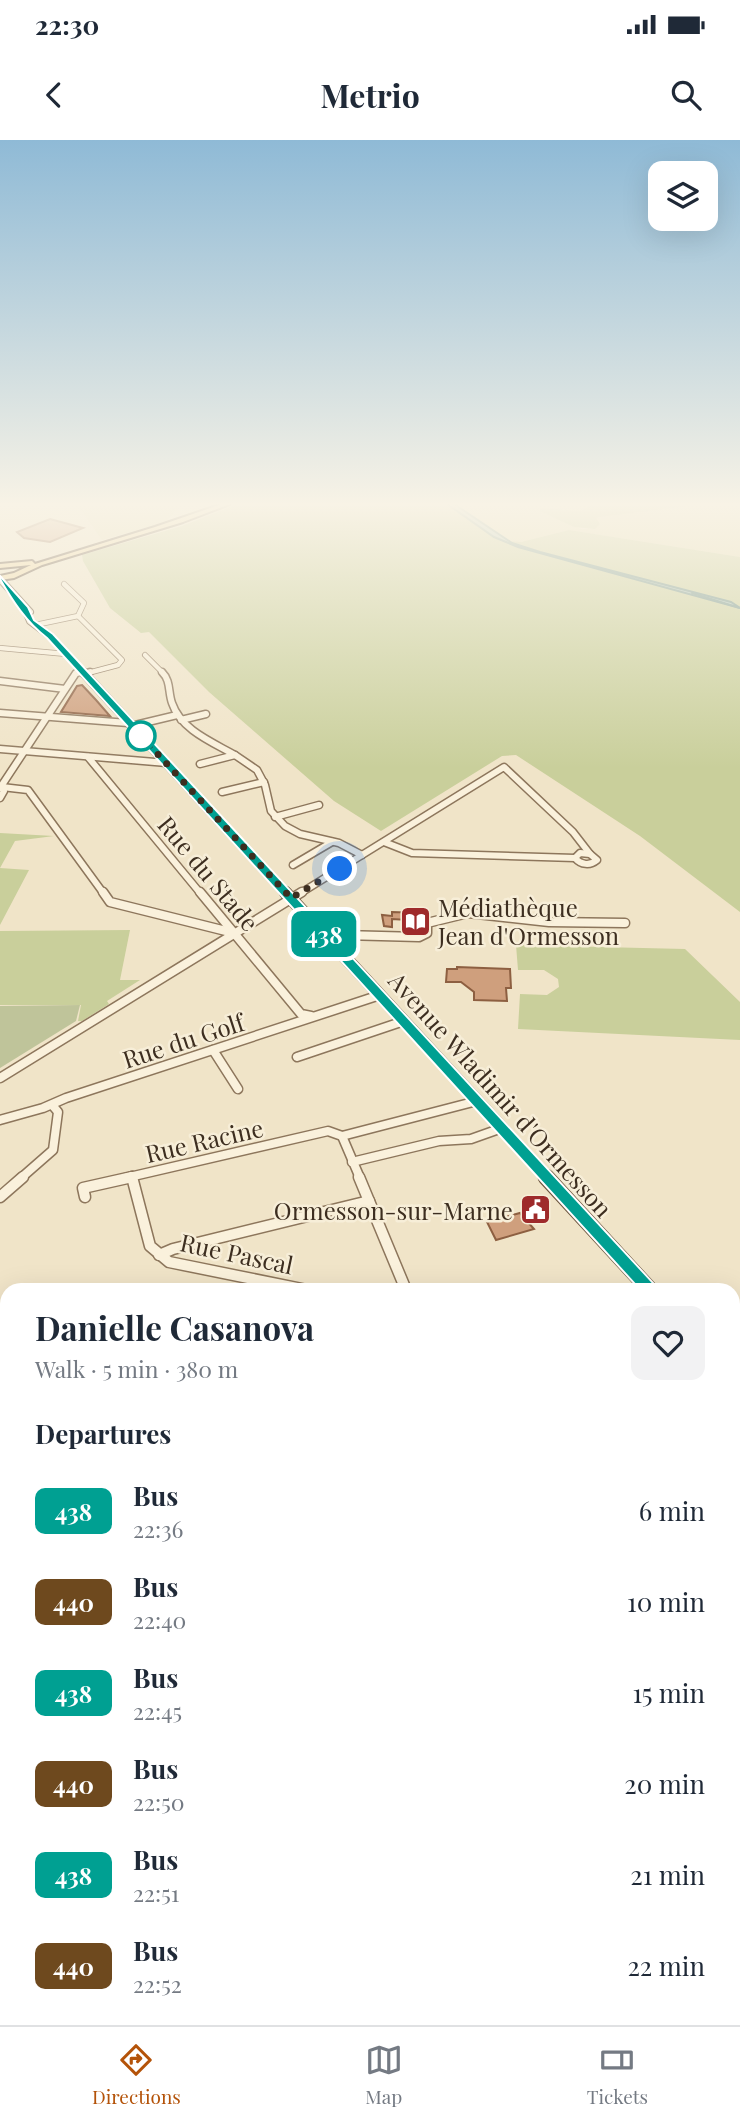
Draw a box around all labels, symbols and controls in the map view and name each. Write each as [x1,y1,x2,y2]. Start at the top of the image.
text: 22:30 [35,7,99,42]
text: Metrio [320,73,420,116]
icon: back [35,76,73,114]
icon: search [667,76,705,114]
map controls [648,161,718,231]
button: layers [648,161,718,231]
unlabelled marker [126,721,156,751]
street label: Rue du Stade [151,809,267,937]
your location [322,851,357,886]
place label: Médiathèque Jean d'Ormesson [437,891,619,951]
library icon: Médiathèque Jean d'Ormesson [398,904,432,938]
line badge: 438 [284,911,364,957]
text: 438 [305,918,343,950]
street label: Avenue Wladimir d'Ormesson [382,964,620,1223]
street label: Rue du Golf [118,1005,250,1075]
street label: Rue Racine [142,1111,266,1169]
public building icon: Ormesson-sur-Marne [519,1193,553,1227]
place label: Ormesson-sur-Marne [274,1194,513,1226]
street label: Rue Pascal [178,1225,297,1281]
text: Danielle Casanova [35,1305,314,1349]
button: heart [631,1306,705,1380]
text: Walk · 5 min · 380 m [35,1353,238,1384]
text: Departures [35,1416,171,1451]
text: Bus [133,1478,178,1513]
text: 6 min [639,1493,705,1528]
text: 438 [55,1495,92,1527]
text: 22:36 [133,1513,183,1544]
text: Bus [133,1569,178,1604]
text: 10 min [627,1584,705,1619]
text: 440 [53,1586,94,1618]
text: 22:40 [133,1604,186,1635]
text: Bus [133,1660,178,1695]
text: 15 min [633,1675,705,1710]
text: 438 [55,1677,92,1709]
text: 22:45 [133,1695,182,1726]
text: Bus [133,1751,178,1786]
text: 20 min [624,1766,705,1801]
text: 440 [53,1768,94,1800]
text: 22:50 [133,1786,185,1817]
text: Bus [133,1842,178,1877]
text: 21 min [630,1857,705,1892]
text: 438 [55,1859,92,1891]
text: 22:51 [133,1877,179,1908]
text: Bus [133,1933,178,1968]
text: 22 min [627,1948,705,1983]
text: 440 [53,1950,94,1982]
text: 22:52 [133,1968,182,1999]
tab: Directions [92,2041,181,2109]
tab: Map [365,2041,403,2109]
tab: Tickets [587,2041,648,2109]

